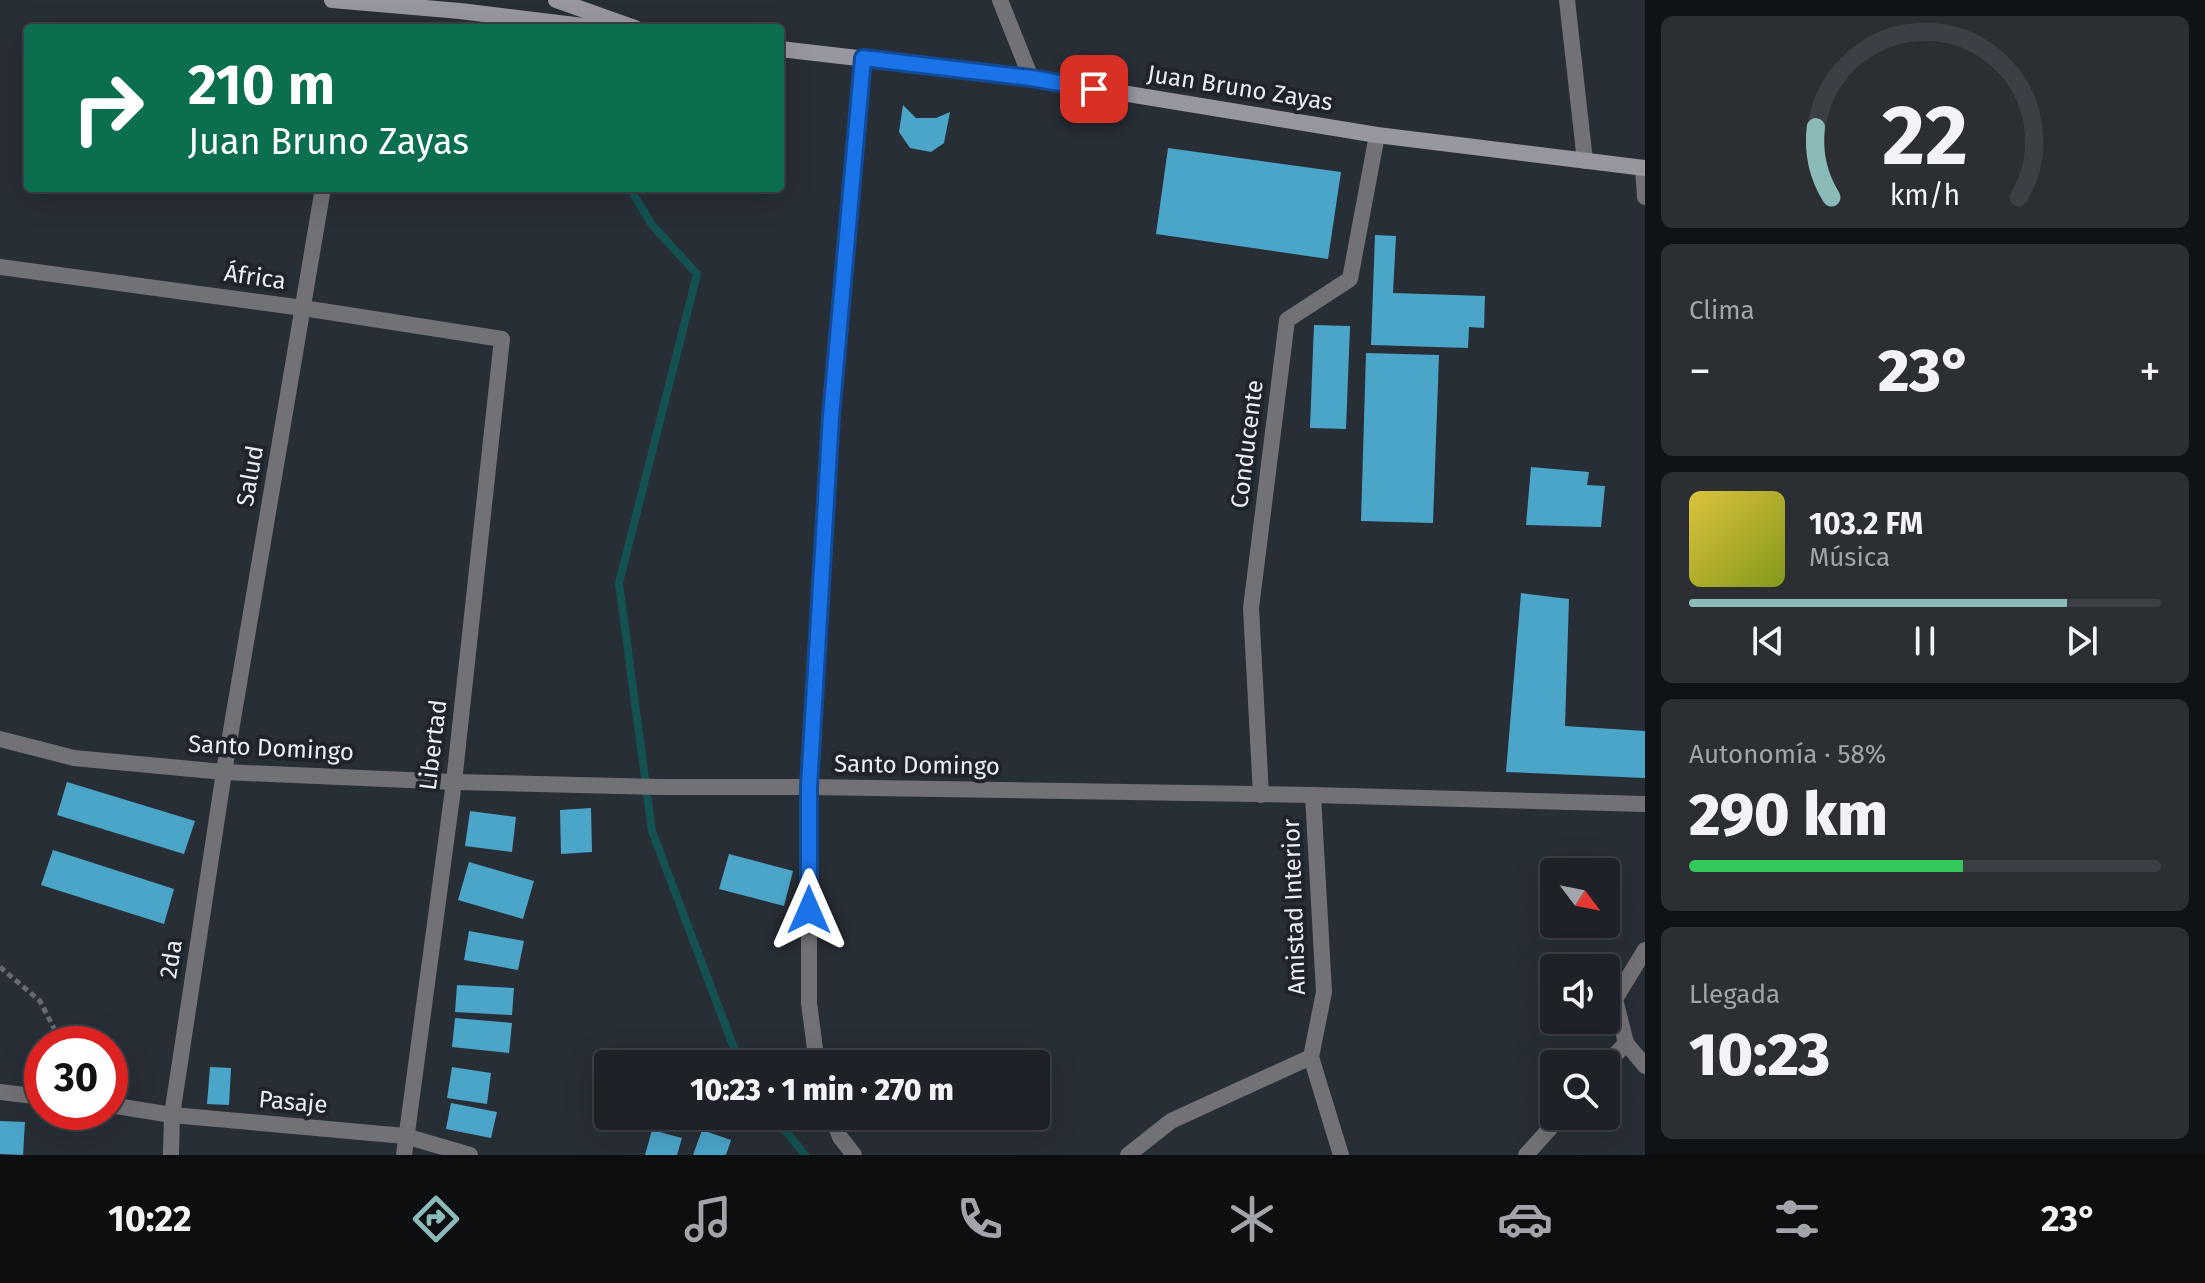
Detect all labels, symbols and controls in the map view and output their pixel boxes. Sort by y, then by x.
text: 210 m [188,52,335,119]
pin [1060,55,1128,123]
icon: right [56,56,160,160]
street label: Juan Bruno Zayas [1145,60,1335,116]
icon: arrive [1072,67,1116,111]
text: 22 [1882,85,1968,185]
text: Juan Bruno Zayas [188,120,469,164]
text: km/h [1890,178,1960,213]
street label: África [222,258,288,295]
text: Clima [1689,295,1755,326]
text: 23° [1878,335,1972,407]
text: − [1689,345,1711,398]
text: + [2139,345,2161,398]
street label: Conducente [1225,378,1269,510]
street label: Salud [231,443,269,509]
text: 103.2 FM [1809,506,1923,542]
text: Música [1809,542,1890,573]
icon: previous [1746,619,1790,663]
icon: pause [1903,619,1947,663]
icon: next [2060,619,2104,663]
street label: Libertad [414,698,452,792]
street label: Santo Domingo [187,730,355,766]
text: Autonomía · 58% [1689,739,1886,770]
street label: Santo Domingo [834,750,1000,780]
text: 290 km [1689,779,1888,851]
street label: Amistad Interior [1277,818,1311,996]
north arrow [1540,858,1620,938]
map controls [1540,858,1620,1130]
position arrow [767,868,851,952]
street label: 2da [154,938,188,980]
button: sound [1540,954,1620,1034]
text: Llegada [1689,979,1780,1010]
text: 10:23 [1689,1019,1830,1091]
speed limit sign: 30 [24,1026,128,1130]
button: search [1540,1050,1620,1130]
text: 10:23 · 1 min · 270 m [690,1072,954,1108]
street label: Pasaje [257,1085,329,1119]
icon: directions [408,1191,464,1247]
icon: music [680,1191,736,1247]
icon: phone [952,1191,1008,1247]
icon: climate [1224,1191,1280,1247]
icon: car [1497,1191,1553,1247]
icon: filters [1769,1191,1825,1247]
text: 10:22 [108,1197,192,1241]
text: 23° [2041,1197,2097,1241]

